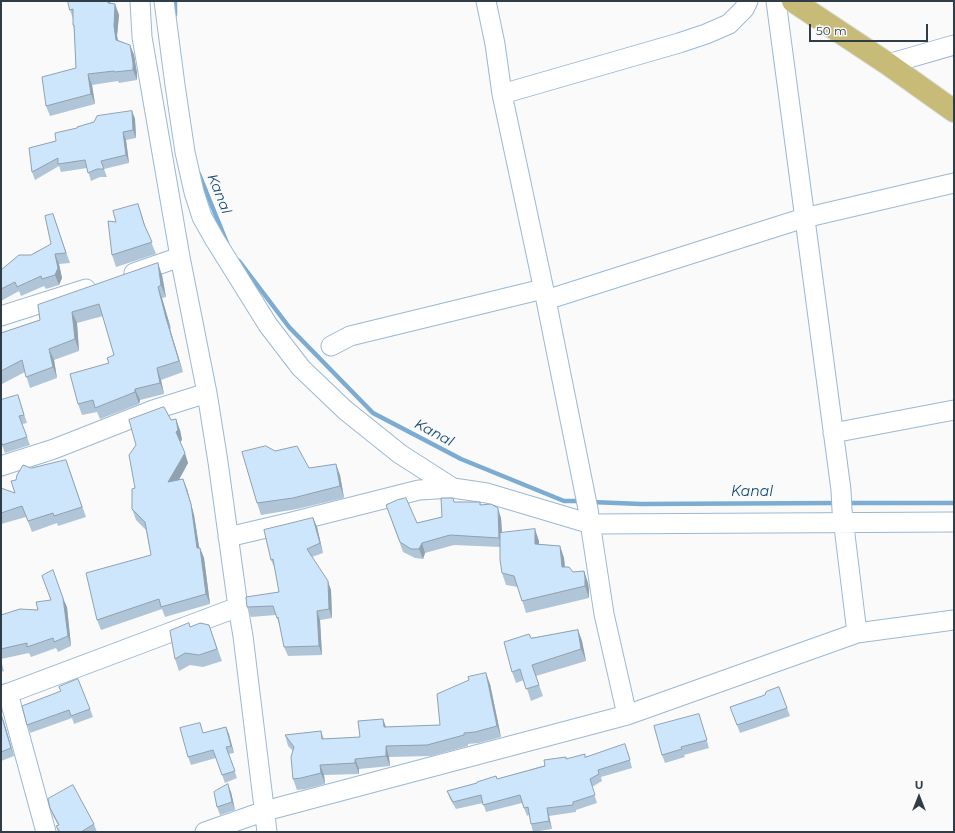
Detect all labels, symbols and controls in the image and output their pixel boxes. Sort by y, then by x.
scale bar [811,16,930,42]
text: 50 m [816,23,847,38]
water label: Kanal [203,171,235,217]
water label: Kanal [412,416,456,450]
water label: Kanal [731,484,773,500]
north arrow [899,777,939,817]
text: U [915,778,923,792]

